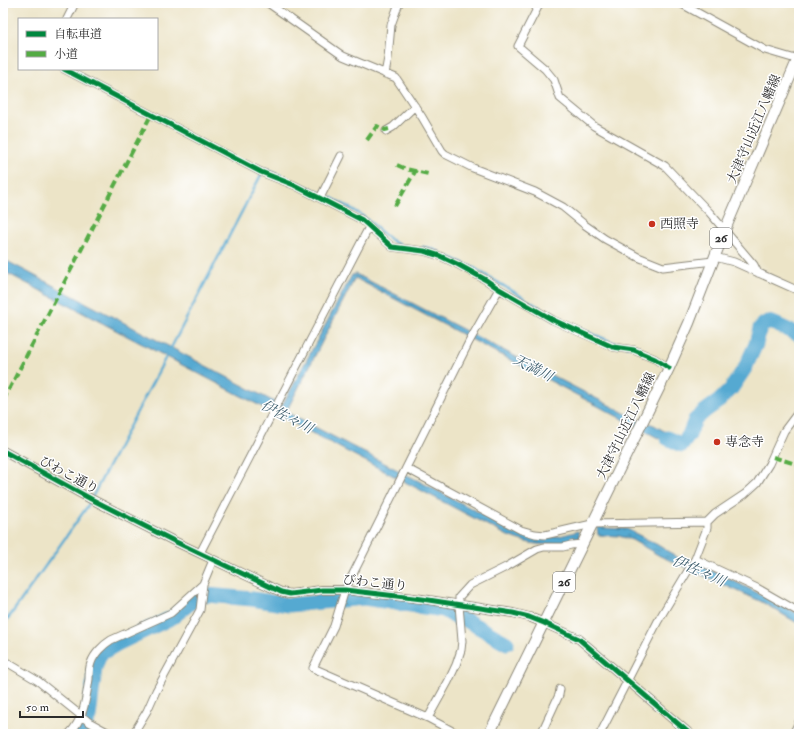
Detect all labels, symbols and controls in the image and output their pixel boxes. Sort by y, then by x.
legend [18,18,158,70]
text: 自転車道 [54,27,102,42]
text: 小道 [54,47,78,62]
street label: 大津守山近江八幡線 [724,72,784,186]
place label: 西照寺 [660,216,699,232]
marker: 西照寺 [647,219,657,229]
road number: 26 [710,228,732,248]
water label: 天満川 [510,351,557,386]
street label: 大津守山近江八幡線 [593,370,659,482]
water label: 伊佐々川 [258,397,318,438]
place label: 専念寺 [725,434,764,450]
marker: 専念寺 [712,437,722,447]
street label: びわこ通り [37,453,101,497]
water label: 伊佐々川 [670,552,730,591]
street label: びわこ通り [342,572,408,594]
road number: 26 [553,572,575,592]
scale bar [20,693,83,719]
text: 50 m [26,700,50,715]

